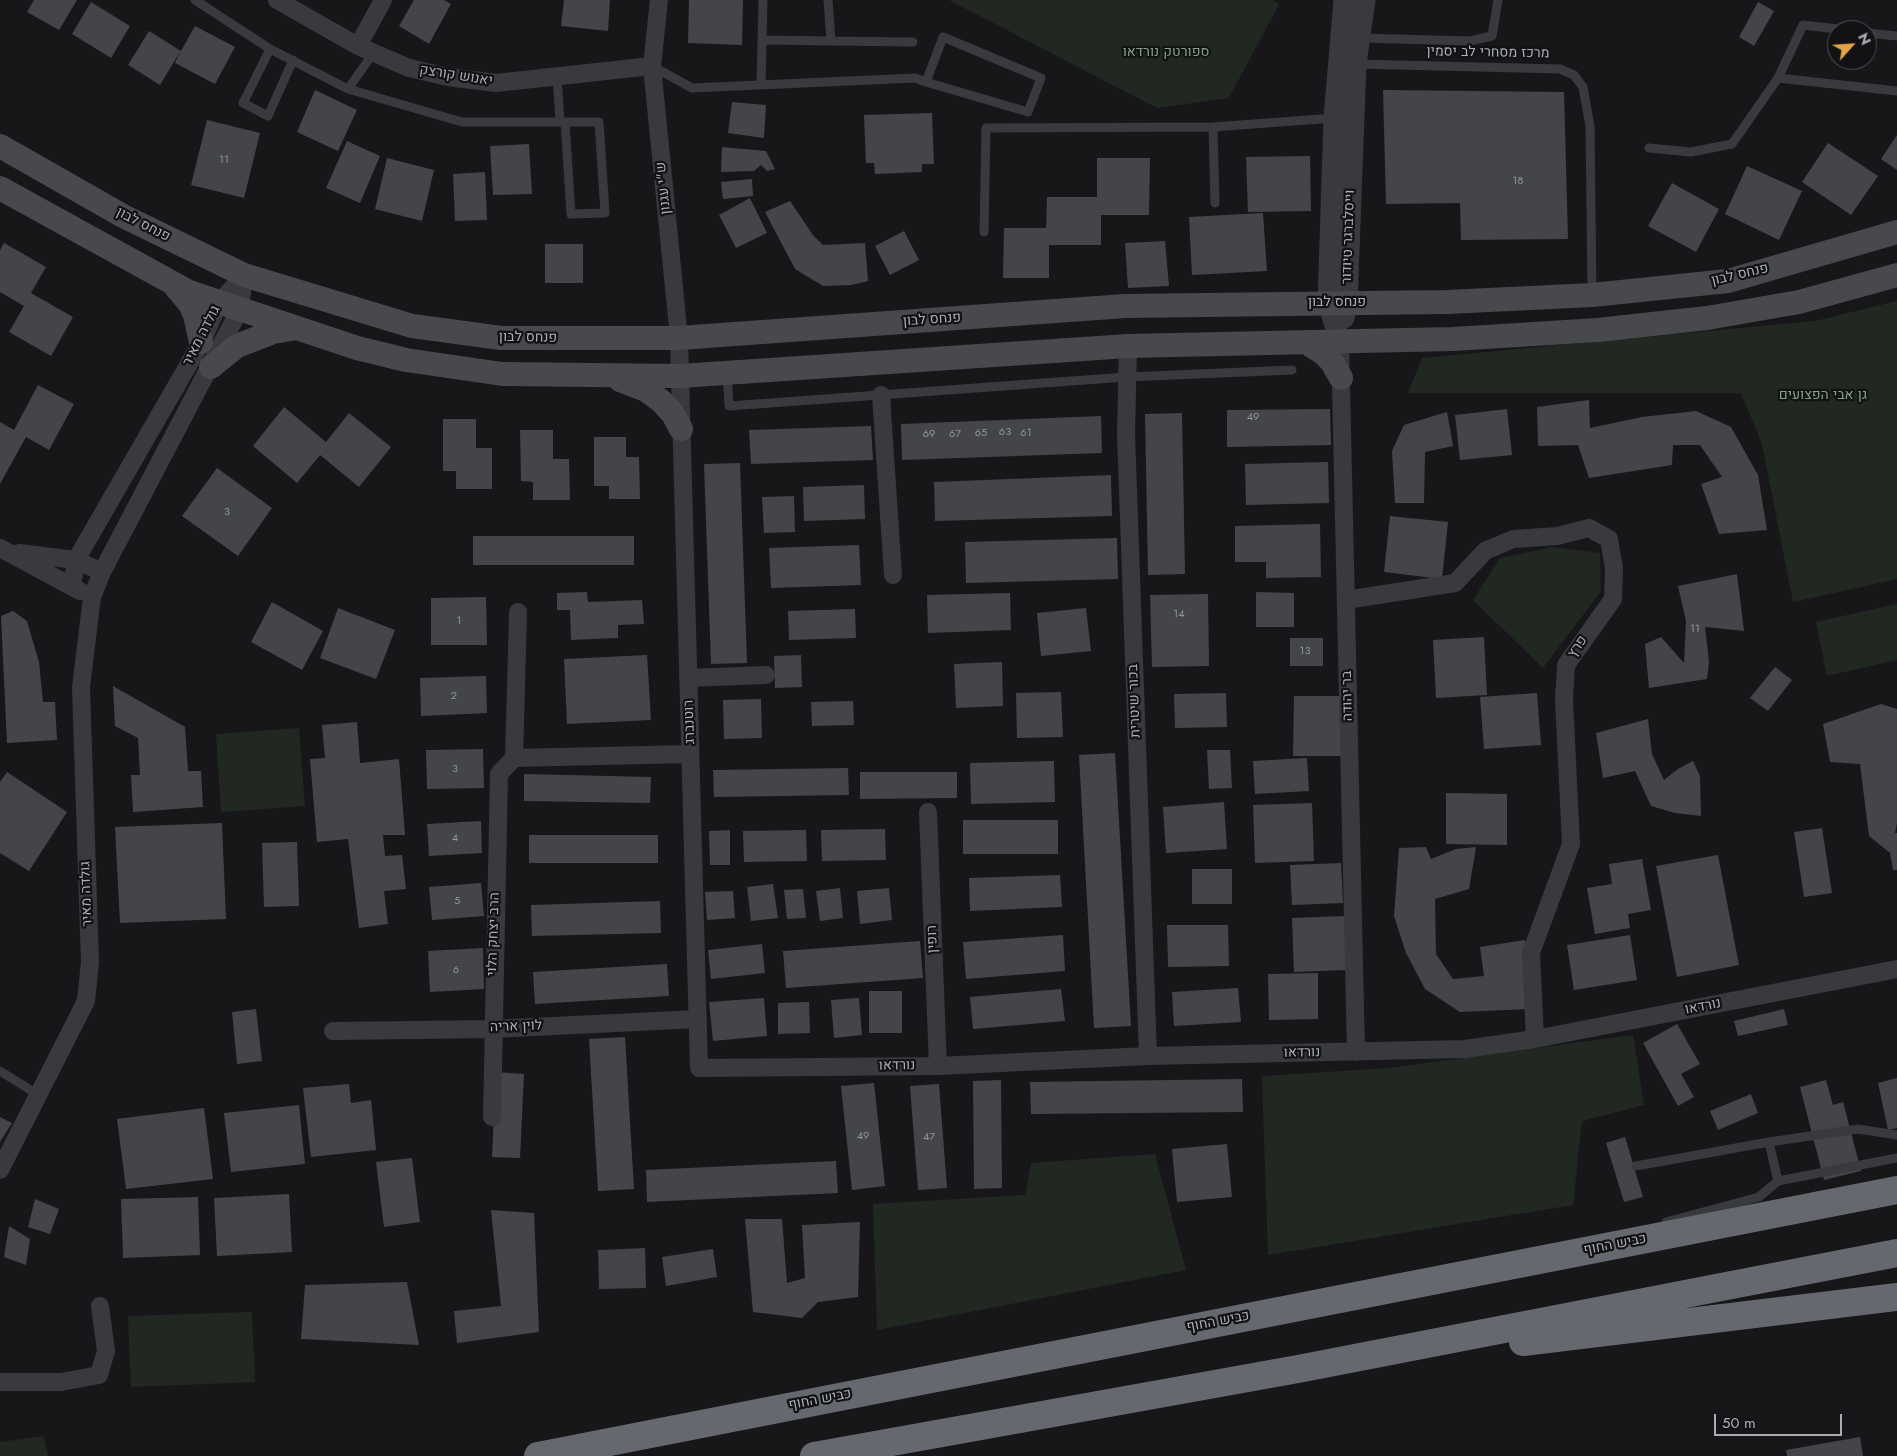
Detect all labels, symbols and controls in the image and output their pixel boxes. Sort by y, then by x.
north arrow [1827,20,1877,70]
text: N [1853,29,1876,48]
street label: מרכז מסחרי לב יסמין [1426,44,1550,62]
park label: ספורטק נורדאו [1123,45,1209,61]
street label: יאנוש קורצק [418,62,494,90]
house number: 11 [219,153,229,167]
street label: ש"י עגנון [653,161,675,215]
house number: 18 [1513,174,1523,188]
street label: וייסלברגר טיודור [1339,189,1359,285]
street label: פנחס לבון [113,204,173,246]
street label: פנחס לבון [1710,260,1770,290]
street label: פנחס לבון [1308,295,1366,311]
street label: גולדה מאיר [180,303,224,369]
street label: פנחס לבון [902,310,962,330]
street label: פנחס לבון [499,329,557,347]
park label: גן אבי הפצועים [1779,388,1867,404]
house number: 49 [1247,410,1259,424]
house number: 63 [999,425,1011,439]
house number: 65 [975,426,987,440]
house number: 61 [1020,426,1032,440]
house number: 69 [923,427,935,441]
house number: 67 [949,427,961,441]
house number: 3 [224,505,230,519]
house number: 14 [1173,607,1185,621]
house number: 1 [457,614,461,628]
house number: 11 [1690,622,1700,636]
street label: פרץ [1564,633,1592,661]
house number: 13 [1300,644,1310,658]
street label: בכור שיטרית [1125,664,1145,738]
street label: בר יהודה [1339,671,1357,721]
house number: 2 [451,689,457,703]
street label: רוטנברג [681,700,699,744]
house number: 3 [452,762,458,776]
house number: 4 [452,831,458,845]
street label: גולדה מאיר [77,861,97,927]
street label: הרב יצחק הלוי [484,892,504,976]
house number: 5 [454,894,460,908]
street label: רופין [924,925,942,953]
house number: 6 [453,963,459,977]
street label: נורדאו [1683,995,1723,1019]
street label: לוין אריה [490,1018,542,1036]
street label: נורדאו [1284,1044,1320,1062]
street label: נורדאו [879,1057,915,1075]
house number: 49 [857,1129,869,1143]
house number: 47 [923,1130,935,1144]
street label: כביש החוף [1582,1231,1648,1259]
street label: כביש החוף [1185,1308,1251,1336]
street label: כביש החוף [787,1386,853,1414]
scale bar [1717,1404,1844,1436]
text: 50 m [1722,1412,1756,1434]

